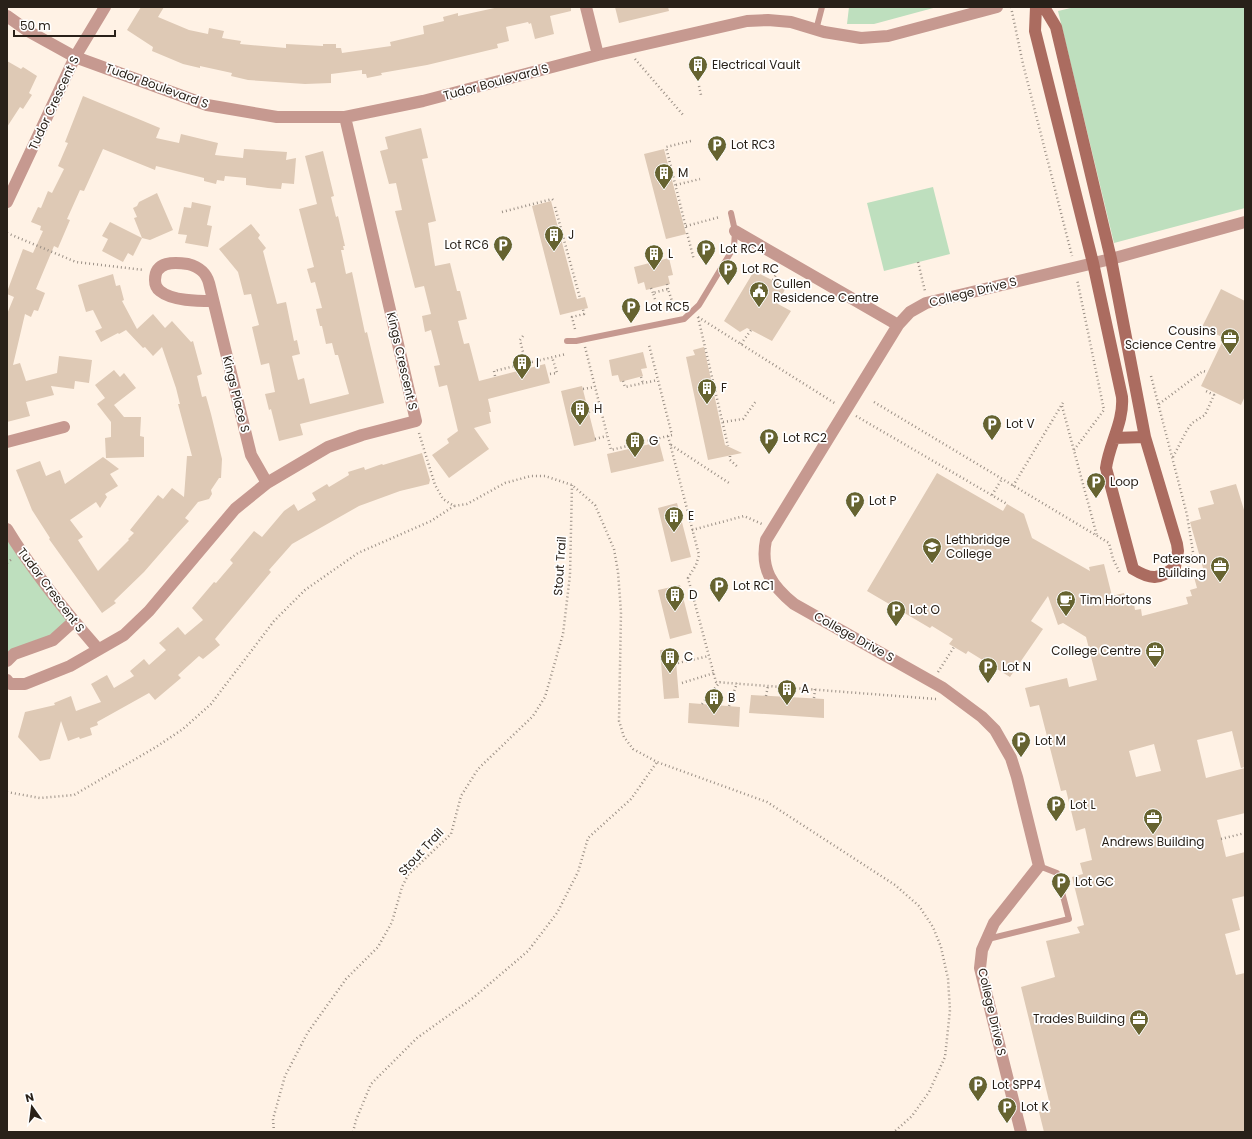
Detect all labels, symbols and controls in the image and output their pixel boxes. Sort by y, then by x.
scale bar [14,12,115,38]
text: 50 m [20,17,51,34]
street label: Tudor Crescent S [24,53,83,153]
building icon: Electrical Vault [687,54,709,82]
place label: Electrical Vault [712,56,800,73]
street label: Tudor Boulevard S [103,59,211,112]
street label: Tudor Boulevard S [441,59,550,104]
parking icon: Lot RC3 [706,134,728,162]
place label: Lot RC3 [731,136,775,153]
building icon: M [653,162,675,190]
place label: M [678,164,688,181]
building icon: J [543,224,565,252]
place label: J [568,226,574,243]
parking icon: Lot RC6 [492,234,514,262]
place label: Lot RC6 [444,236,489,253]
parking icon: Lot RC4 [695,238,717,266]
place label: Lot RC4 [720,240,765,257]
building icon: L [643,243,665,271]
place label: L [668,245,673,262]
parking icon: Lot RC [717,258,739,286]
place label: Lot RC [742,260,779,277]
street label: College Drive S [927,272,1018,311]
place label: Cullen Residence Centre [773,275,879,306]
public building icon: Cullen Residence Centre [748,280,770,308]
parking icon: Lot RC5 [620,296,642,324]
place label: Lot RC5 [645,298,690,315]
street label: Kings Crescent S [383,310,422,411]
place label: Cousins Science Centre [1125,322,1216,353]
office icon: Cousins Science Centre [1219,327,1241,355]
building icon: I [511,352,533,380]
street label: Kings Place S [219,354,254,434]
place label: I [536,354,539,371]
building icon: F [696,377,718,405]
place label: F [721,379,727,396]
building icon: H [569,398,591,426]
place label: H [594,400,602,417]
parking icon: Lot V [981,413,1003,441]
place label: Lot V [1006,415,1035,432]
parking icon: Lot RC2 [758,427,780,455]
place label: Lot RC2 [783,429,827,446]
building icon: G [624,430,646,458]
place label: G [649,432,658,449]
parking icon: Loop [1085,471,1107,499]
place label: Loop [1110,473,1139,490]
parking icon: Lot P [844,490,866,518]
place label: Lot P [869,492,896,509]
building icon: E [663,505,685,533]
place label: E [688,507,694,524]
place label: Lethbridge College [946,531,1010,562]
street label: Stout Trail [549,536,570,596]
school or university icon: Lethbridge College [921,536,943,564]
street label: Tudor Crescent S [14,544,89,636]
place label: Paterson Building [1153,550,1206,581]
office icon: Paterson Building [1209,555,1231,583]
parking icon: Lot RC1 [708,575,730,603]
place label: Lot RC1 [733,577,774,594]
building icon: D [664,584,686,612]
place label: D [689,586,697,603]
cafe icon: Tim Hortons [1055,589,1077,617]
place label: Tim Hortons [1080,591,1151,608]
parking icon: Lot O [885,599,907,627]
place label: Lot O [910,601,940,618]
street label: College Drive S [811,607,897,666]
office icon: College Centre [1144,640,1166,668]
place label: College Centre [1051,642,1141,659]
building icon: C [659,646,681,674]
place label: C [684,648,693,665]
parking icon: Lot N [977,656,999,684]
place label: Lot N [1002,658,1031,675]
building icon: A [776,678,798,706]
place label: A [801,680,809,697]
building icon: B [703,687,725,715]
place label: B [728,689,735,706]
parking icon: Lot M [1010,730,1032,758]
place label: Lot M [1035,732,1066,749]
parking icon: Lot L [1045,794,1067,822]
place label: Lot L [1070,796,1096,813]
office icon: Andrews Building [1142,807,1164,835]
street label: Stout Trail [394,824,447,879]
place label: Andrews Building [1102,833,1204,850]
parking icon: Lot GC [1050,871,1072,899]
place label: Lot GC [1075,873,1114,890]
street label: College Drive S [974,966,1011,1057]
office icon: Trades Building [1128,1008,1150,1036]
place label: Trades Building [1033,1010,1125,1027]
parking icon: Lot SPP4 [967,1074,989,1102]
place label: Lot SPP4 [992,1076,1041,1093]
north arrow [12,1087,52,1127]
text: N [24,1089,36,1106]
parking icon: Lot K [996,1096,1018,1124]
place label: Lot K [1021,1098,1049,1115]

